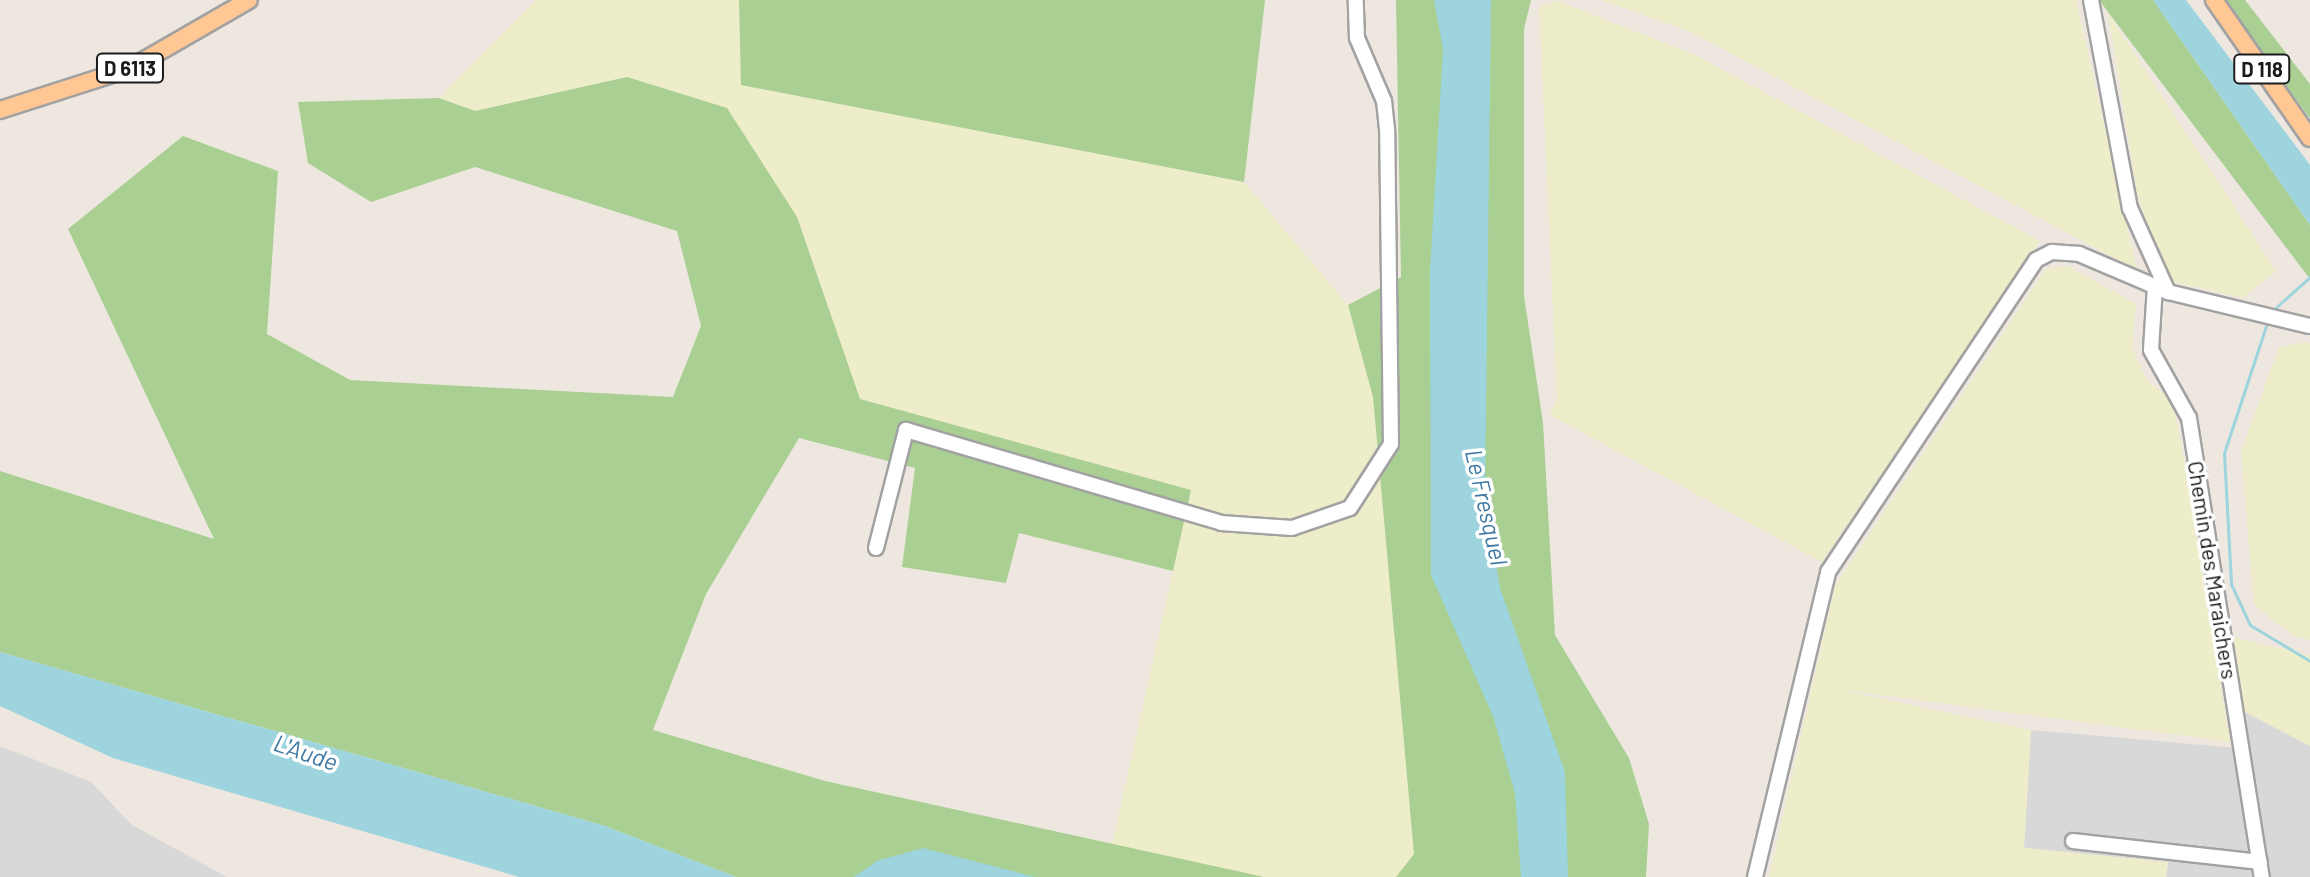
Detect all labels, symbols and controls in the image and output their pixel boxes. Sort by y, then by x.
road number: D 6113 [94,52,166,84]
road number: D 118 [2232,53,2292,85]
water label: Le Fresquel [1460,446,1514,568]
street label: Chemin des Maraichers [2183,459,2243,681]
water label: L'Aude [270,728,342,776]

